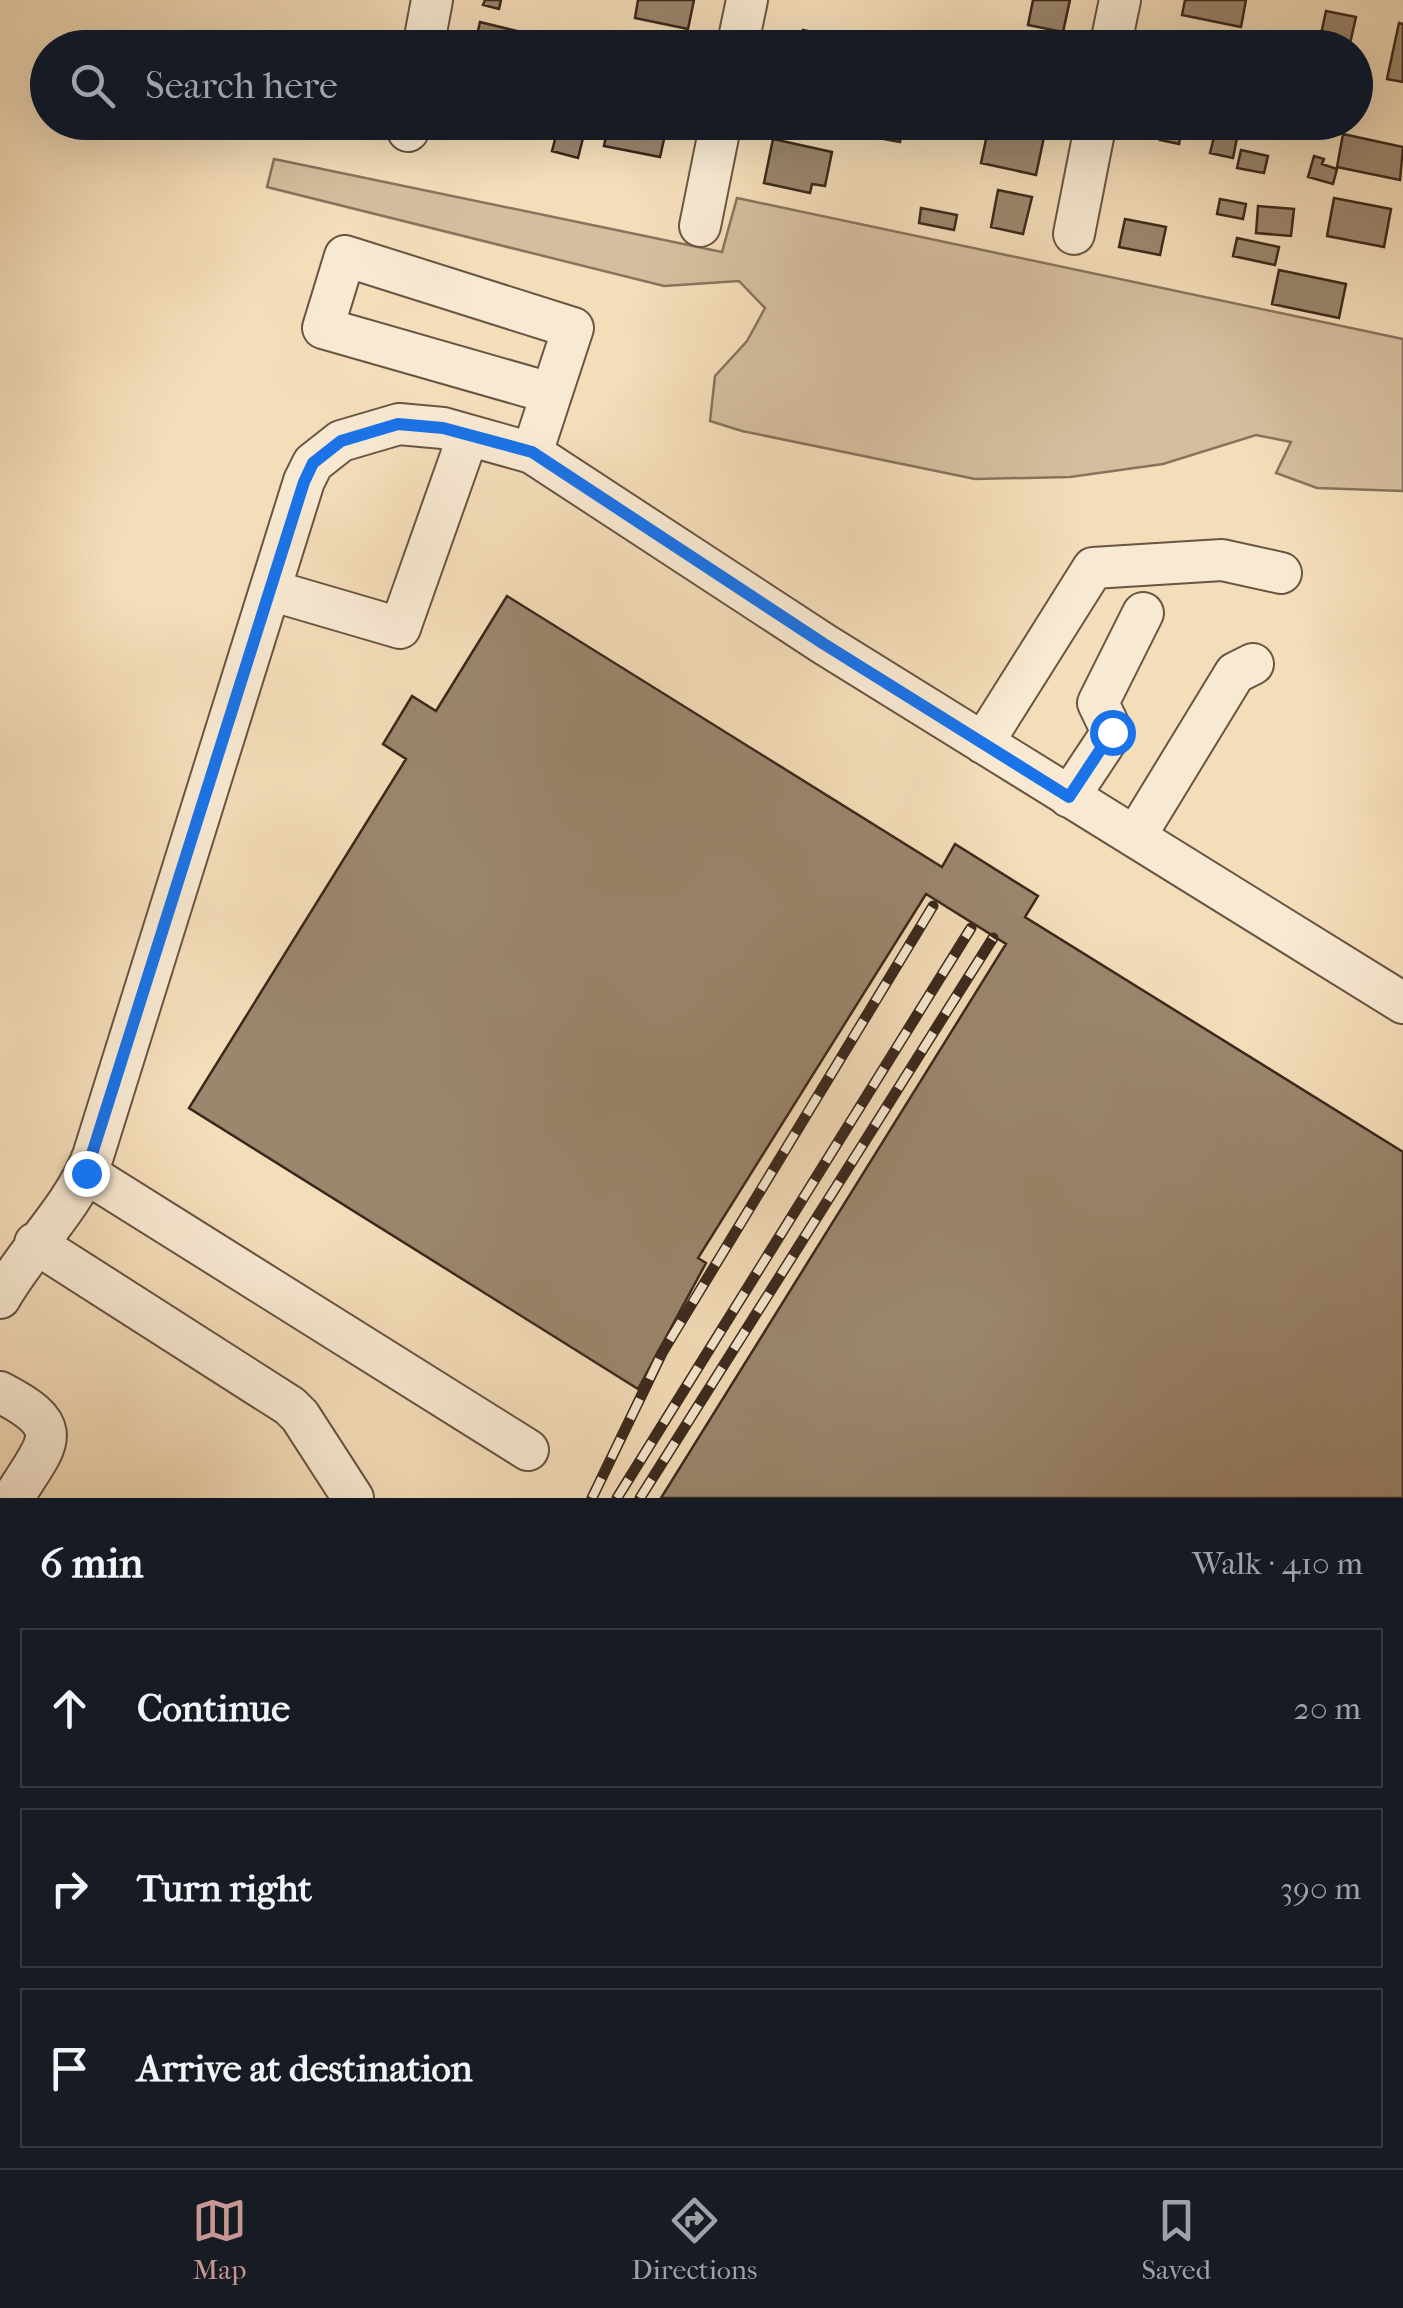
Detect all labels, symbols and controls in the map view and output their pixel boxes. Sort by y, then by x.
search box [30,30,1373,140]
icon: search [65,58,120,113]
text: Search here [145,63,338,108]
route start [1090,710,1136,756]
route end [64,1151,110,1197]
text: 6 min [40,1539,143,1588]
text: Walk · 410 m [1192,1545,1363,1582]
icon: ahead [42,1681,97,1736]
text: Continue [137,1686,290,1731]
text: 20 m [1293,1690,1361,1727]
icon: right [42,1861,97,1916]
text: Turn right [137,1866,312,1911]
text: 390 m [1280,1870,1361,1907]
icon: arrive [42,2041,97,2096]
text: Arrive at destination [137,2046,473,2091]
tab: Map [192,2193,247,2286]
tab: Directions [631,2193,757,2286]
tab: Saved [1141,2193,1211,2286]

